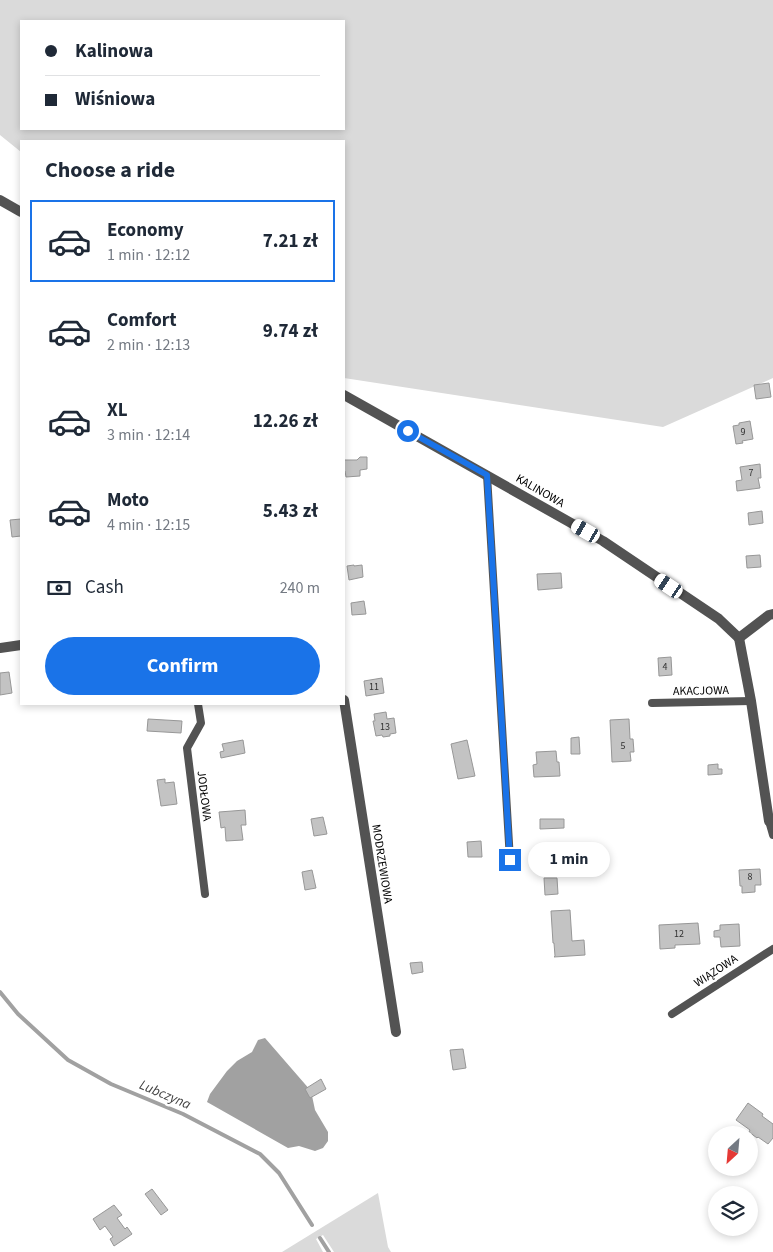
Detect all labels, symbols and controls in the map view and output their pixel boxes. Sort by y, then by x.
text: Kalinowa [75,38,153,65]
text: Wiśniowa [75,86,155,113]
text: Choose a ride [45,154,175,186]
text: Economy [107,217,184,244]
icon: car [47,219,92,264]
text: 7.21 zł [263,228,318,255]
text: 1 min · 12:12 [107,244,190,266]
text: Comfort [107,307,177,334]
icon: car [47,309,92,354]
text: 9.74 zł [263,318,318,345]
text: 2 min · 12:13 [107,334,190,356]
text: XL [107,397,128,424]
icon: car [47,399,92,444]
text: 12.26 zł [253,408,318,435]
route start [397,420,419,442]
text: 3 min · 12:14 [107,424,190,446]
house number: 9 [741,425,746,439]
house number: 7 [749,466,754,480]
street label: KALINOWA [512,470,568,512]
text: Moto [107,487,149,514]
icon: car [47,489,92,534]
text: 5.43 zł [263,498,318,525]
text: 4 min · 12:15 [107,514,190,536]
car [569,517,602,545]
car [652,571,685,601]
icon: cash [45,574,73,602]
text: Cash [85,574,124,601]
text: 240 m [280,577,320,599]
button: Confirm [45,637,320,695]
house number: 4 [663,660,668,674]
house number: 11 [369,680,379,694]
street label: AKACJOWA [673,682,730,700]
house number: 13 [380,720,390,734]
house number: 5 [621,739,626,753]
street label: JODŁOWA [192,770,216,823]
street label: MODRZEWIOWA [367,823,397,905]
callout: 1 min [528,842,610,878]
text: 1 min [550,848,588,870]
route end [499,849,521,871]
house number: 8 [748,870,753,884]
house number: 12 [674,927,684,941]
street label: WIĄZOWA [691,950,742,991]
water label: Lubczyna [136,1075,194,1115]
north arrow [708,1126,758,1176]
map controls [708,1126,758,1236]
button: layers [708,1186,758,1236]

